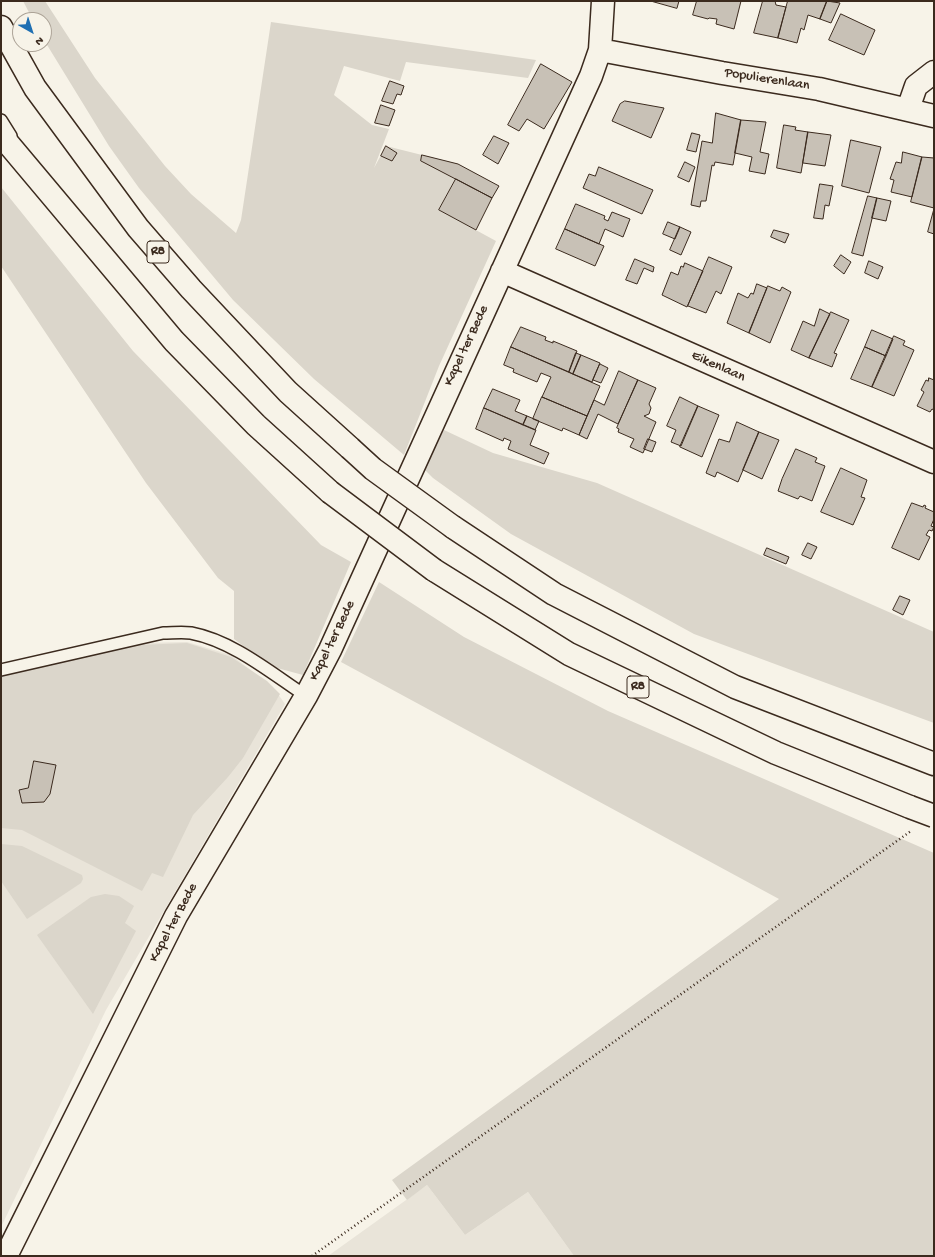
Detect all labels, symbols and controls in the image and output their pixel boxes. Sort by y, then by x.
north arrow [12,12,52,52]
text: N [32,34,45,47]
street label: Populierenlaan [723,65,811,95]
road number: R8 [147,241,169,263]
street label: Kapel ter Bede [441,303,493,389]
street label: Eikenlaan [688,348,748,386]
street label: Kapel ter Bede [306,598,360,684]
road number: R8 [627,676,649,698]
street label: Kapel ter Bede [146,881,202,965]

